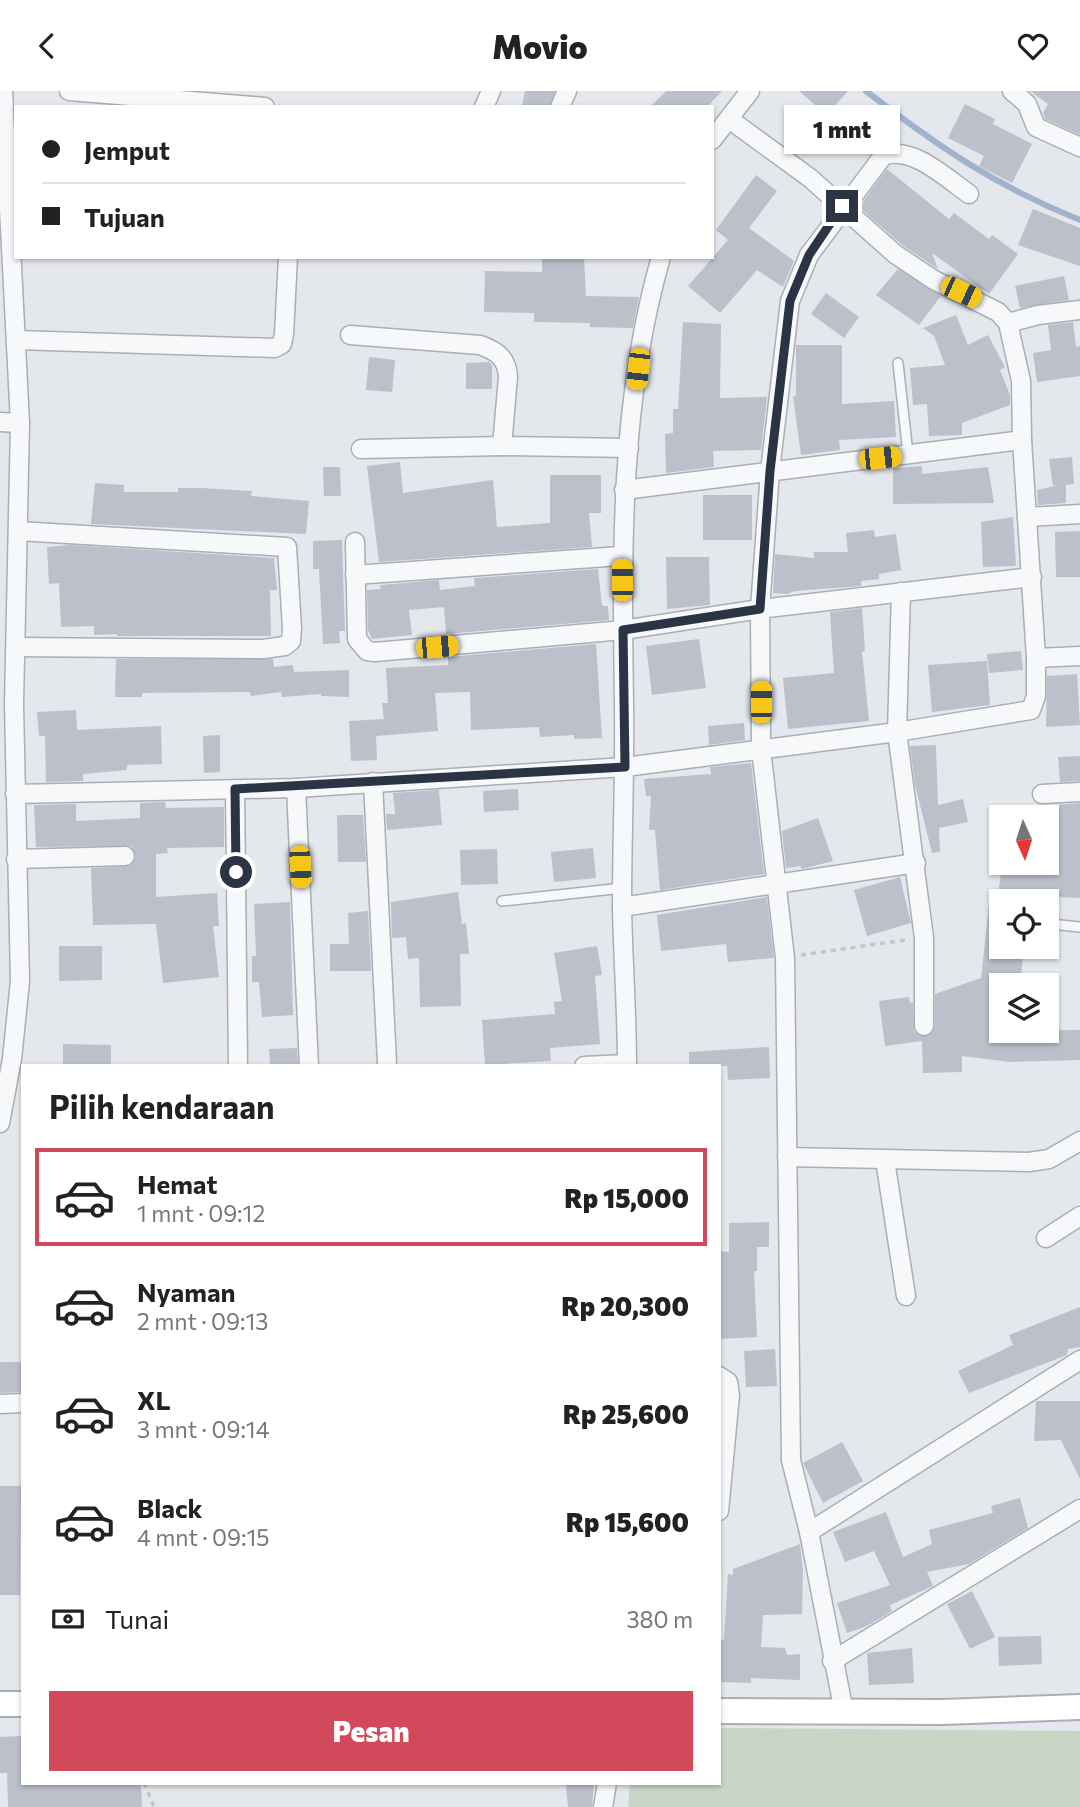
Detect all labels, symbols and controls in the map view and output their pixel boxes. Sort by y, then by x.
text: Movio [492,26,588,66]
icon: back [28,27,66,65]
icon: heart [1014,27,1052,65]
callout: 1 mnt [784,104,900,153]
text: 1 mnt [813,115,871,143]
text: Jemput [84,134,170,165]
route end [826,190,858,222]
text: Tujuan [84,201,165,232]
car [938,274,985,310]
car [626,347,651,391]
car [859,445,902,471]
car [612,559,633,601]
car [416,635,459,659]
car [751,681,772,723]
north arrow [989,805,1059,875]
map controls [989,805,1059,1043]
car [289,845,312,889]
route start [220,856,252,888]
button: locate [989,889,1059,959]
button: layers [989,973,1059,1043]
text: Pilih kendaraan [49,1086,275,1126]
icon: car [53,1166,116,1229]
text: Hemat [137,1168,218,1199]
text: Rp 15,000 [564,1182,689,1213]
text: 1 mnt · 09:12 [137,1199,265,1227]
icon: car [53,1274,116,1337]
text: Nyaman [137,1276,236,1307]
text: Rp 20,300 [561,1290,689,1321]
text: 2 mnt · 09:13 [137,1307,268,1335]
icon: car [53,1382,116,1445]
text: XL [137,1384,171,1415]
text: Rp 25,600 [563,1398,689,1429]
text: 3 mnt · 09:14 [137,1415,269,1443]
icon: car [53,1490,116,1553]
text: Black [137,1492,203,1523]
text: Rp 15,600 [566,1506,689,1537]
text: 4 mnt · 09:15 [137,1523,270,1551]
icon: cash [49,1600,87,1638]
text: Tunai [105,1603,169,1634]
text: 380 m [626,1605,693,1633]
button: Pesan [49,1691,693,1771]

